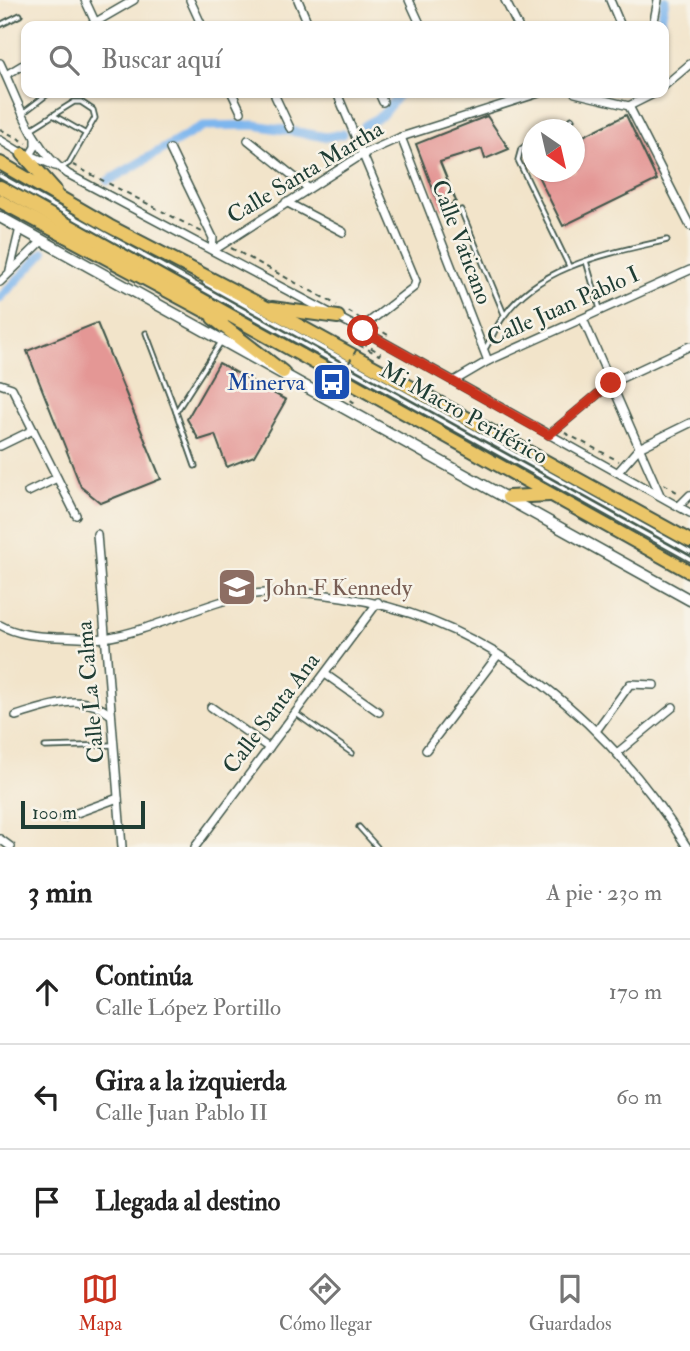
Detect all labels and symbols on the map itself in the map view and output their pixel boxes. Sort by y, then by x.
street label: Calle Santa Martha [222,114,389,230]
north arrow [522,119,585,182]
street label: Calle Vaticano [425,176,499,308]
street label: Calle Juan Pablo I [482,259,644,353]
route start [347,315,378,346]
street label: Mi Macro Periférico [375,355,553,471]
bus stop icon: Minerva [311,361,353,403]
route end [595,367,626,398]
place label: Minerva [227,368,306,397]
school or university icon: John F Kennedy [216,566,258,608]
place label: John F Kennedy [263,573,413,602]
street label: Calle La Calma [69,619,111,764]
street label: Calle Santa Ana [216,646,326,779]
scale bar [21,798,145,830]

